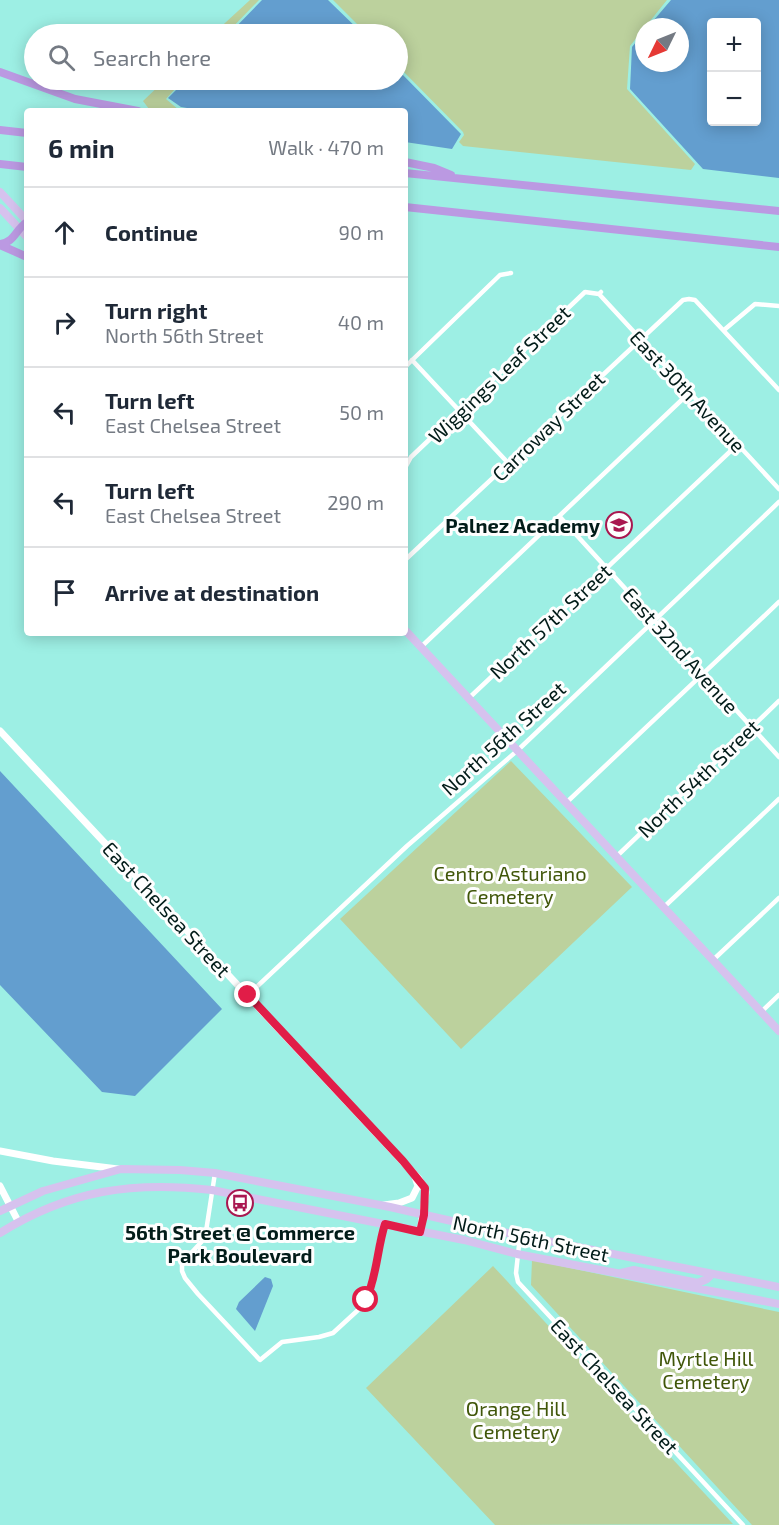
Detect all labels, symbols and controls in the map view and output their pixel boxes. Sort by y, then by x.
north arrow [635,18,689,72]
map controls [707,18,761,126]
button: + [707,18,761,72]
search box [24,24,408,90]
icon: search [45,41,78,74]
text: Search here [93,44,211,70]
button: − [707,72,761,126]
text: 6 min [48,132,115,163]
text: Walk · 470 m [268,135,384,159]
icon: ahead [48,216,81,249]
text: Continue [105,219,198,245]
text: 90 m [339,220,384,244]
text: Turn right [105,297,207,323]
street label: Wiggings Leaf Street [423,300,575,448]
icon: right [48,306,81,339]
text: 40 m [338,310,384,334]
text: North 56th Street [105,323,264,347]
street label: East 30th Avenue [625,325,751,457]
street label: Carroway Street [487,366,609,486]
text: Turn left [105,387,194,413]
icon: left [48,396,81,429]
text: 50 m [339,400,384,424]
text: East Chelsea Street [105,413,281,437]
text: Turn left [105,477,194,503]
icon: left [48,486,81,519]
text: 290 m [327,490,384,514]
text: East Chelsea Street [105,503,281,527]
school or university icon: Palnez Academy [604,510,634,540]
place label: Palnez Academy [445,513,601,538]
street label: North 57th Street [484,558,616,683]
icon: arrive [48,576,81,609]
text: Arrive at destination [105,579,319,605]
street label: East 32nd Avenue [618,582,744,718]
street label: North 56th Street [436,676,570,800]
street label: North 54th Street [632,714,764,842]
street label: East Chelsea Street [98,836,236,982]
park label: Centro Asturiano Cemetery [433,861,587,908]
route end [234,981,260,1007]
bus stop icon: 56th Street @ Commerce Park Boulevard [225,1188,255,1218]
street label: North 56th Street [451,1210,611,1266]
place label: 56th Street @ Commerce Park Boulevard [125,1220,355,1267]
route start [352,1286,378,1312]
street label: East Chelsea Street [546,1313,684,1459]
park label: Myrtle Hill Cemetery [658,1346,754,1393]
park label: Orange Hill Cemetery [466,1396,566,1443]

